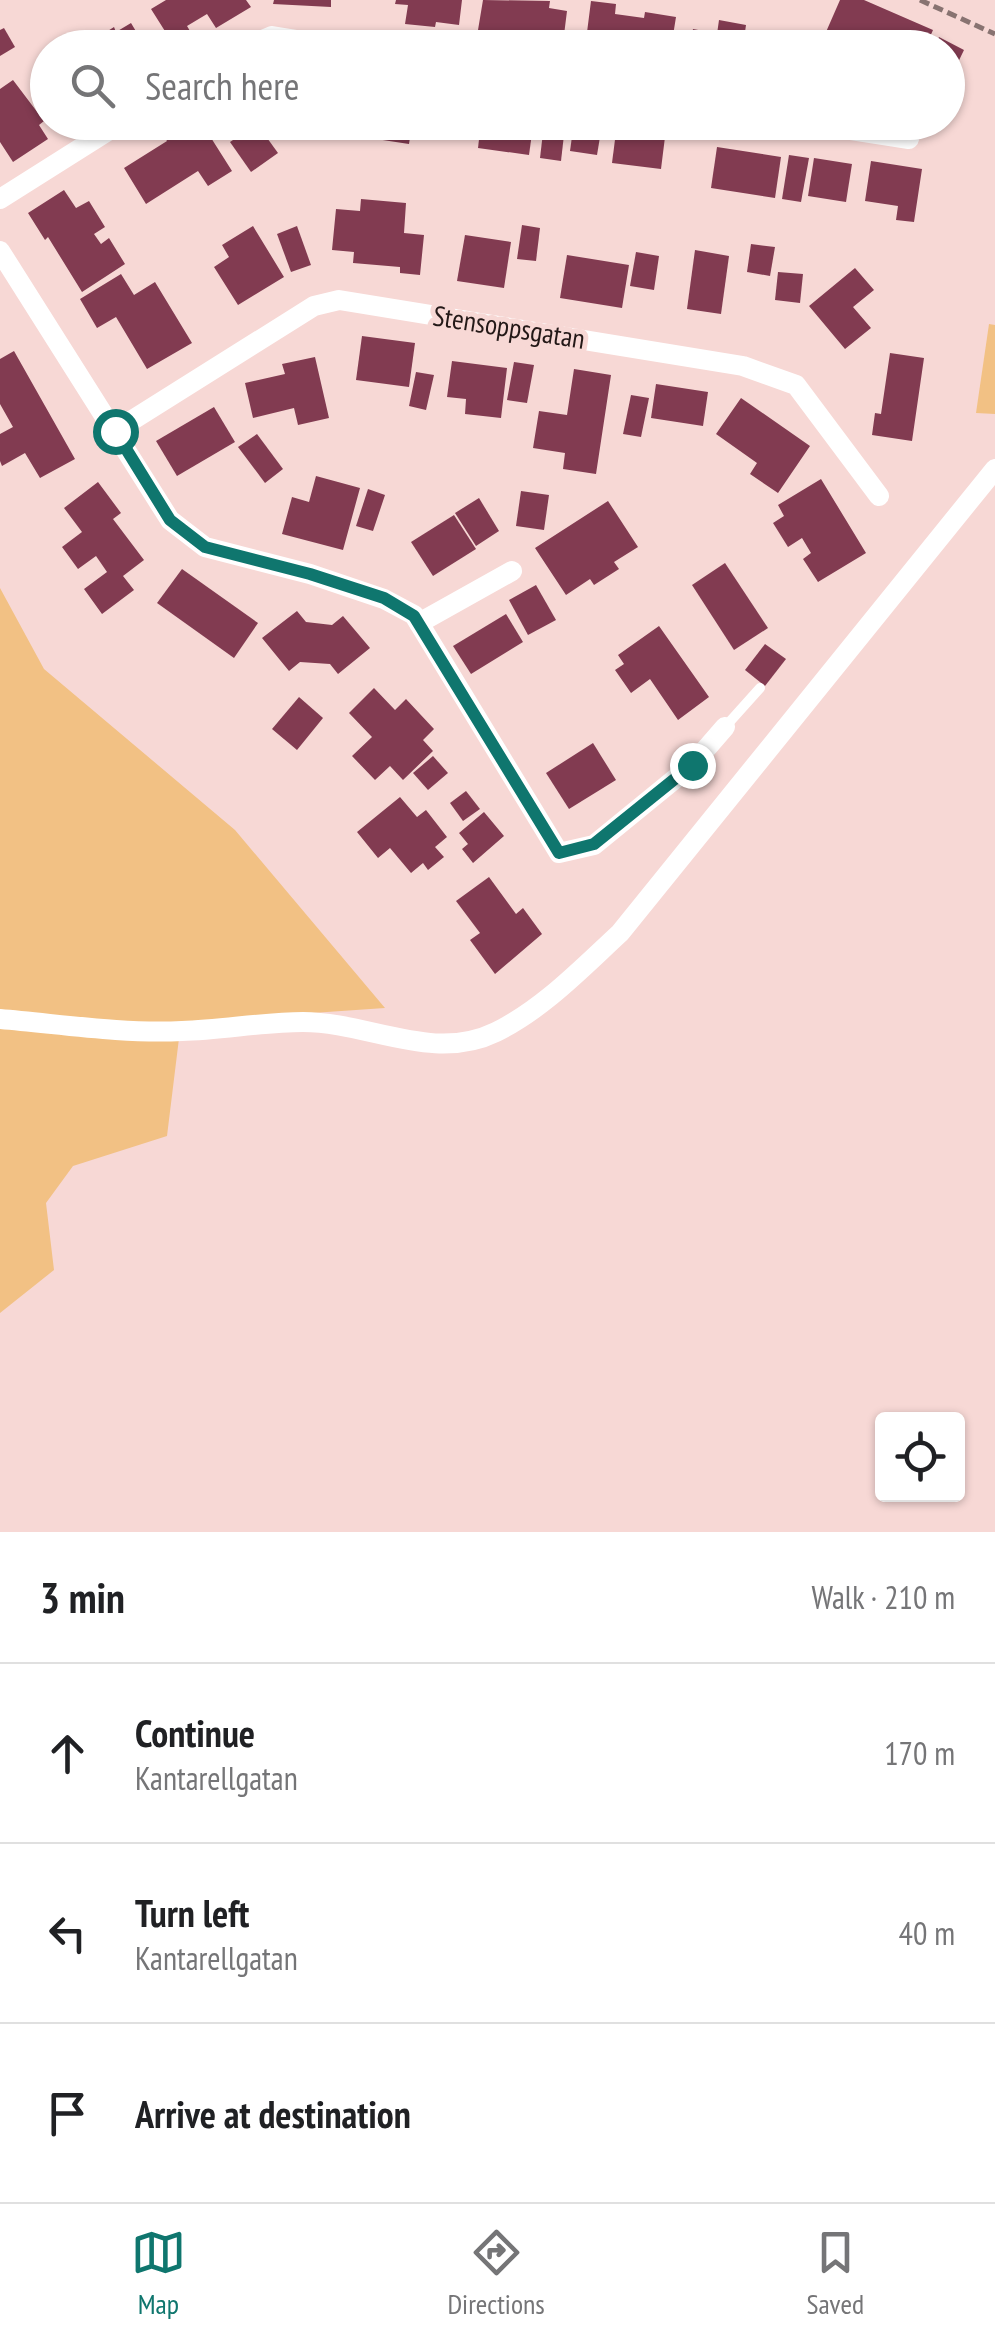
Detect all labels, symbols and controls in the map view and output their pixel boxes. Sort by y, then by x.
search box [30,30,965,140]
icon: search [65,58,120,113]
text: Search here [145,61,299,110]
street label: Stensoppsgatan [431,296,588,357]
route start [93,409,139,455]
route end [670,743,716,789]
map controls [875,1412,965,1502]
button: locate [875,1412,965,1502]
text: 3 min [40,1570,125,1625]
text: Walk · 210 m [811,1576,955,1618]
text: Continue [135,1708,255,1757]
icon: ahead [40,1726,95,1781]
text: 170 m [884,1732,955,1774]
text: Kantarellgatan [135,1757,298,1799]
text: Turn left [135,1888,249,1937]
icon: left [40,1906,95,1961]
text: 40 m [899,1912,955,1954]
text: Kantarellgatan [135,1937,298,1979]
icon: arrive [40,2086,95,2141]
text: Arrive at destination [135,2089,411,2138]
tab: Map [131,2225,186,2322]
tab: Directions [447,2225,545,2322]
tab: Saved [806,2225,864,2322]

